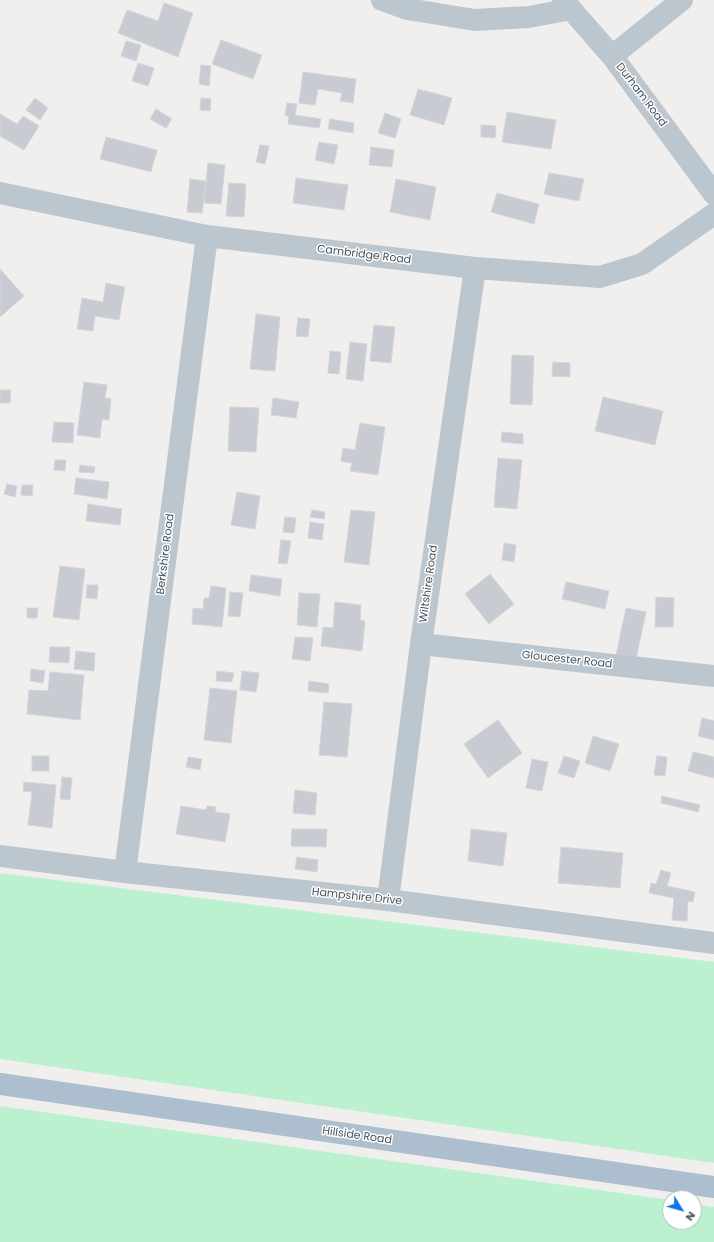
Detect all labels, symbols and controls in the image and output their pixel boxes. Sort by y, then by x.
street label: Durham Road [613,61,669,129]
street label: Cambridge Road [316,243,412,267]
street label: Berkshire Road [154,513,178,595]
street label: Wiltshire Road [417,544,441,624]
street label: Gloucester Road [521,649,613,671]
street label: Hampshire Drive [311,886,403,908]
street label: Hillside Road [321,1125,393,1147]
north arrow [662,1190,702,1230]
text: N [682,1208,700,1225]

